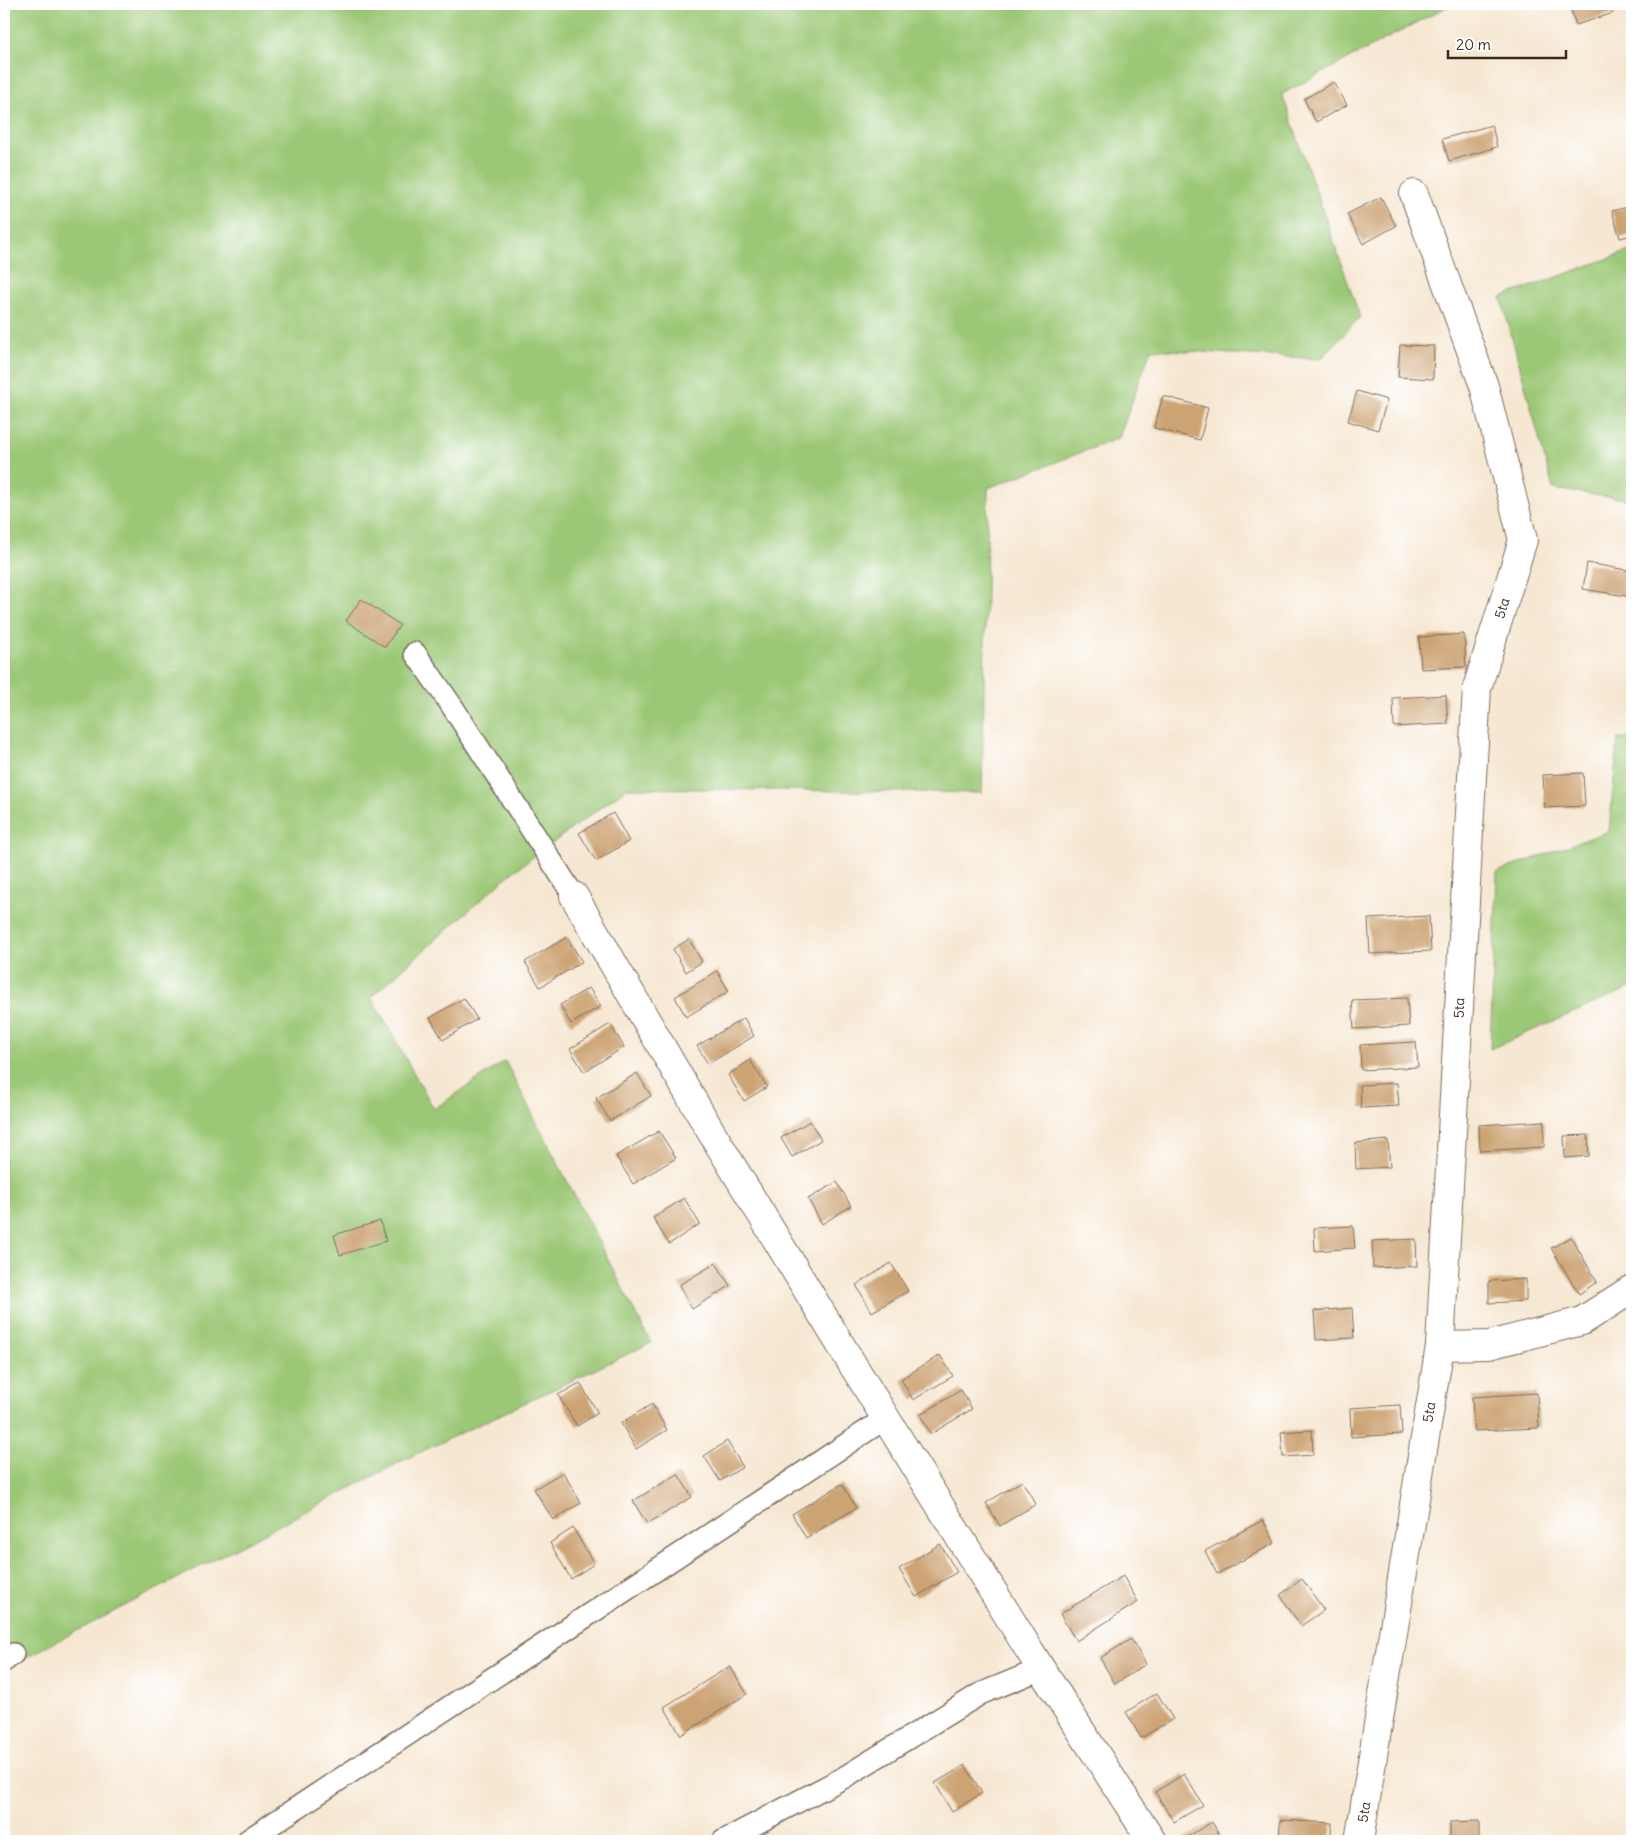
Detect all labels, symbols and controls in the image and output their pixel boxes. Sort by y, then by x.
scale bar [1448,28,1566,60]
text: 20 m [1456,35,1491,54]
street label: 5ta [1490,595,1514,621]
street label: 5ta [1449,997,1469,1019]
street label: 5ta [1418,1400,1440,1424]
street label: 5ta [1353,1800,1375,1824]

